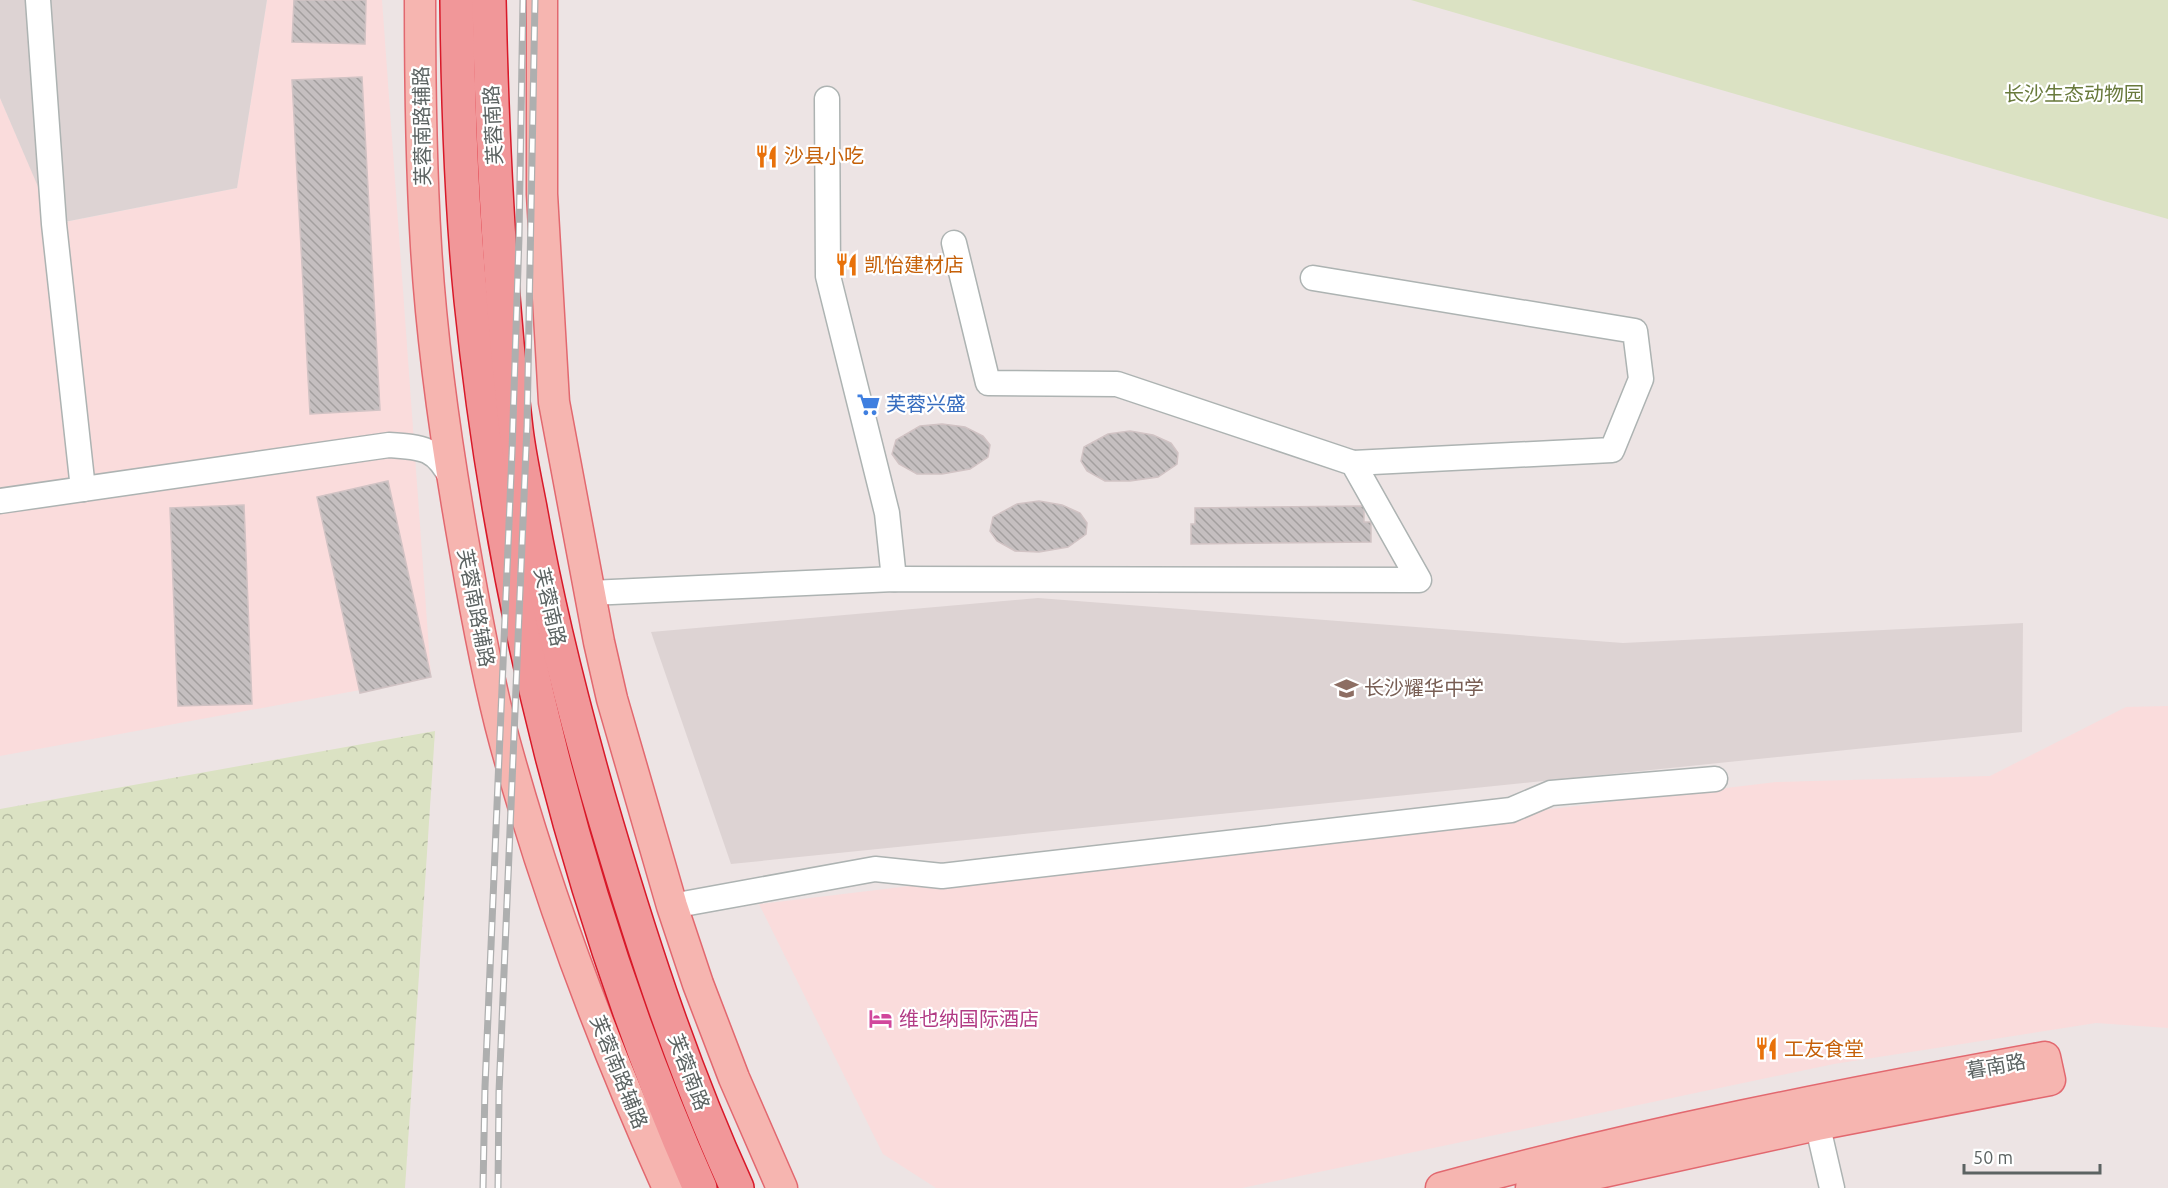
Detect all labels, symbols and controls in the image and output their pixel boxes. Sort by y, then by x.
street label: 芙蓉南路辅路 [409,66,434,186]
park label: 长沙生态动物园 [2004,82,2144,105]
street label: 芙蓉南路 [479,84,506,166]
restaurant icon: 沙县小吃 [753,143,779,169]
place label: 沙县小吃 [784,144,864,167]
restaurant icon: 凯怡建材店 [833,252,859,278]
place label: 凯怡建材店 [864,253,964,276]
supermarket icon: 芙蓉兴盛 [855,391,881,417]
place label: 芙蓉兴盛 [886,392,966,415]
street label: 芙蓉南路辅路 [454,547,499,669]
street label: 芙蓉南路 [530,565,571,648]
school or university icon: 长沙耀华中学 [1333,675,1359,701]
place label: 长沙耀华中学 [1364,676,1484,699]
hotel icon: 维也纳国际酒店 [868,1006,894,1032]
place label: 维也纳国际酒店 [899,1007,1039,1030]
street label: 芙蓉南路辅路 [586,1012,653,1132]
street label: 芙蓉南路 [664,1030,715,1113]
restaurant icon: 工友食堂 [1753,1036,1779,1062]
place label: 工友食堂 [1784,1037,1864,1060]
street label: 暮南路 [1964,1049,2027,1082]
scale bar [1964,1137,2100,1175]
text: 50 m [1973,1147,2013,1167]

